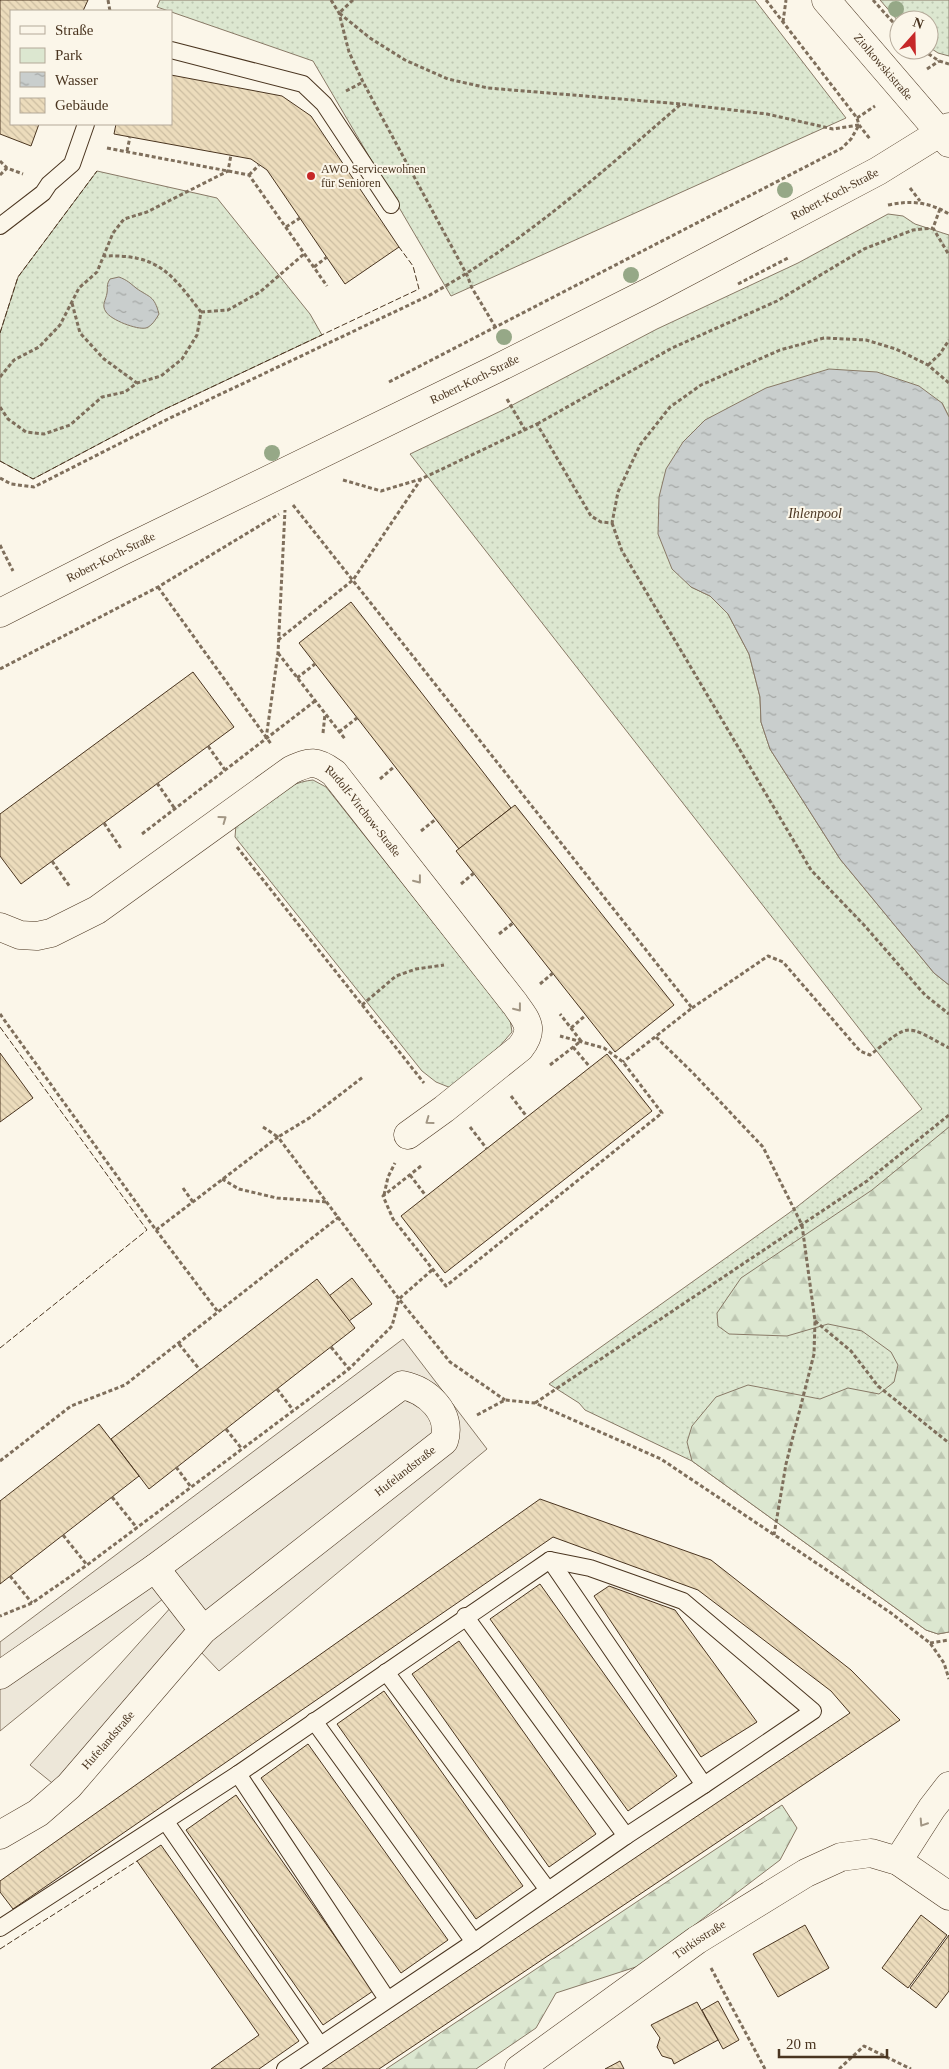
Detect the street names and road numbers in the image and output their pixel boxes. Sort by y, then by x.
street label: Ziolkowskistraße [851,31,916,103]
street label: Robert-Koch-Straße [788,165,881,223]
street label: Robert-Koch-Straße [428,352,521,407]
street label: Robert-Koch-Straße [64,529,157,585]
street label: Rudolf-Virchow-Straße [323,762,404,860]
street label: Hufelandstraße [372,1443,438,1499]
street label: Hufelandstraße [79,1708,137,1772]
street label: Türkisstraße [670,1917,728,1962]

